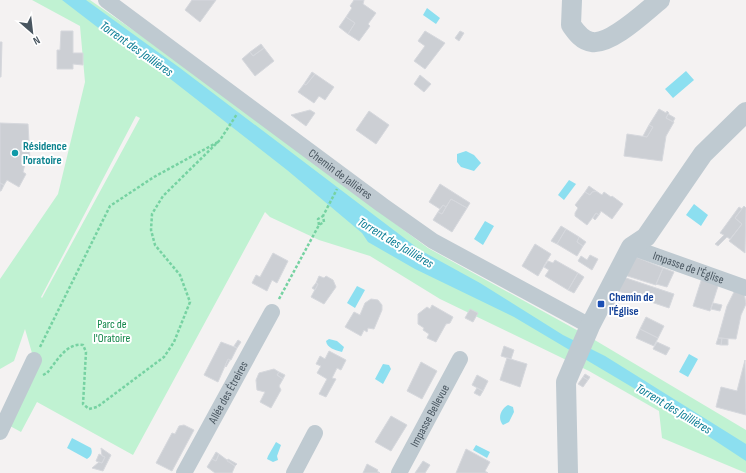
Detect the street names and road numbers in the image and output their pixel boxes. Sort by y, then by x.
street label: Chemin de Jallières [305,146,375,203]
street label: Impasse de l'Église [651,248,726,288]
street label: Allée des Étreires [205,359,252,427]
street label: Impasse Bellevue [407,382,453,450]

